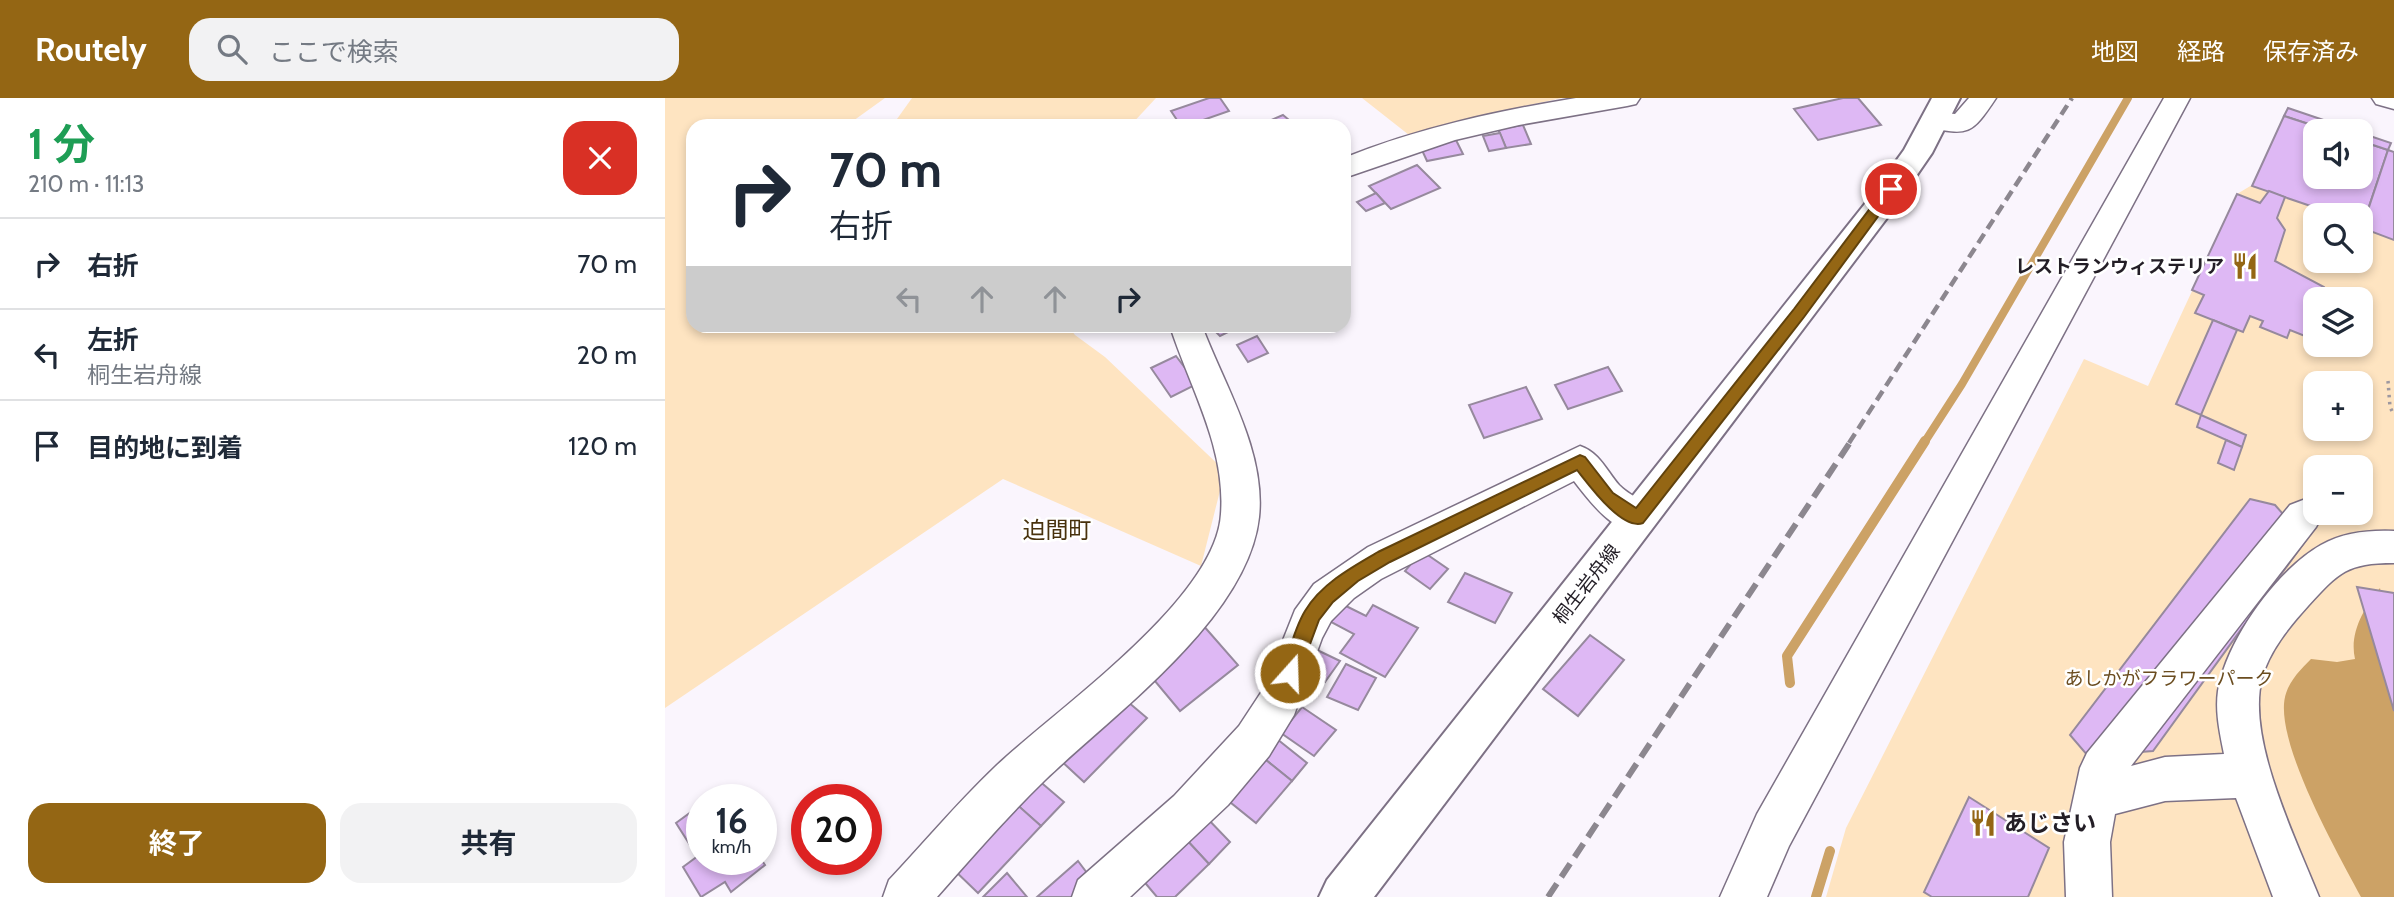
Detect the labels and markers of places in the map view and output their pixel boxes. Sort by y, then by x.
pin [1861,159,1921,219]
restaurant icon: レストランウィステリア [2230,251,2260,281]
place label: レストランウィステリア [2015,255,2224,278]
restaurant icon: あじさい [1968,808,1998,838]
place label: あじさい [2004,809,2096,837]

